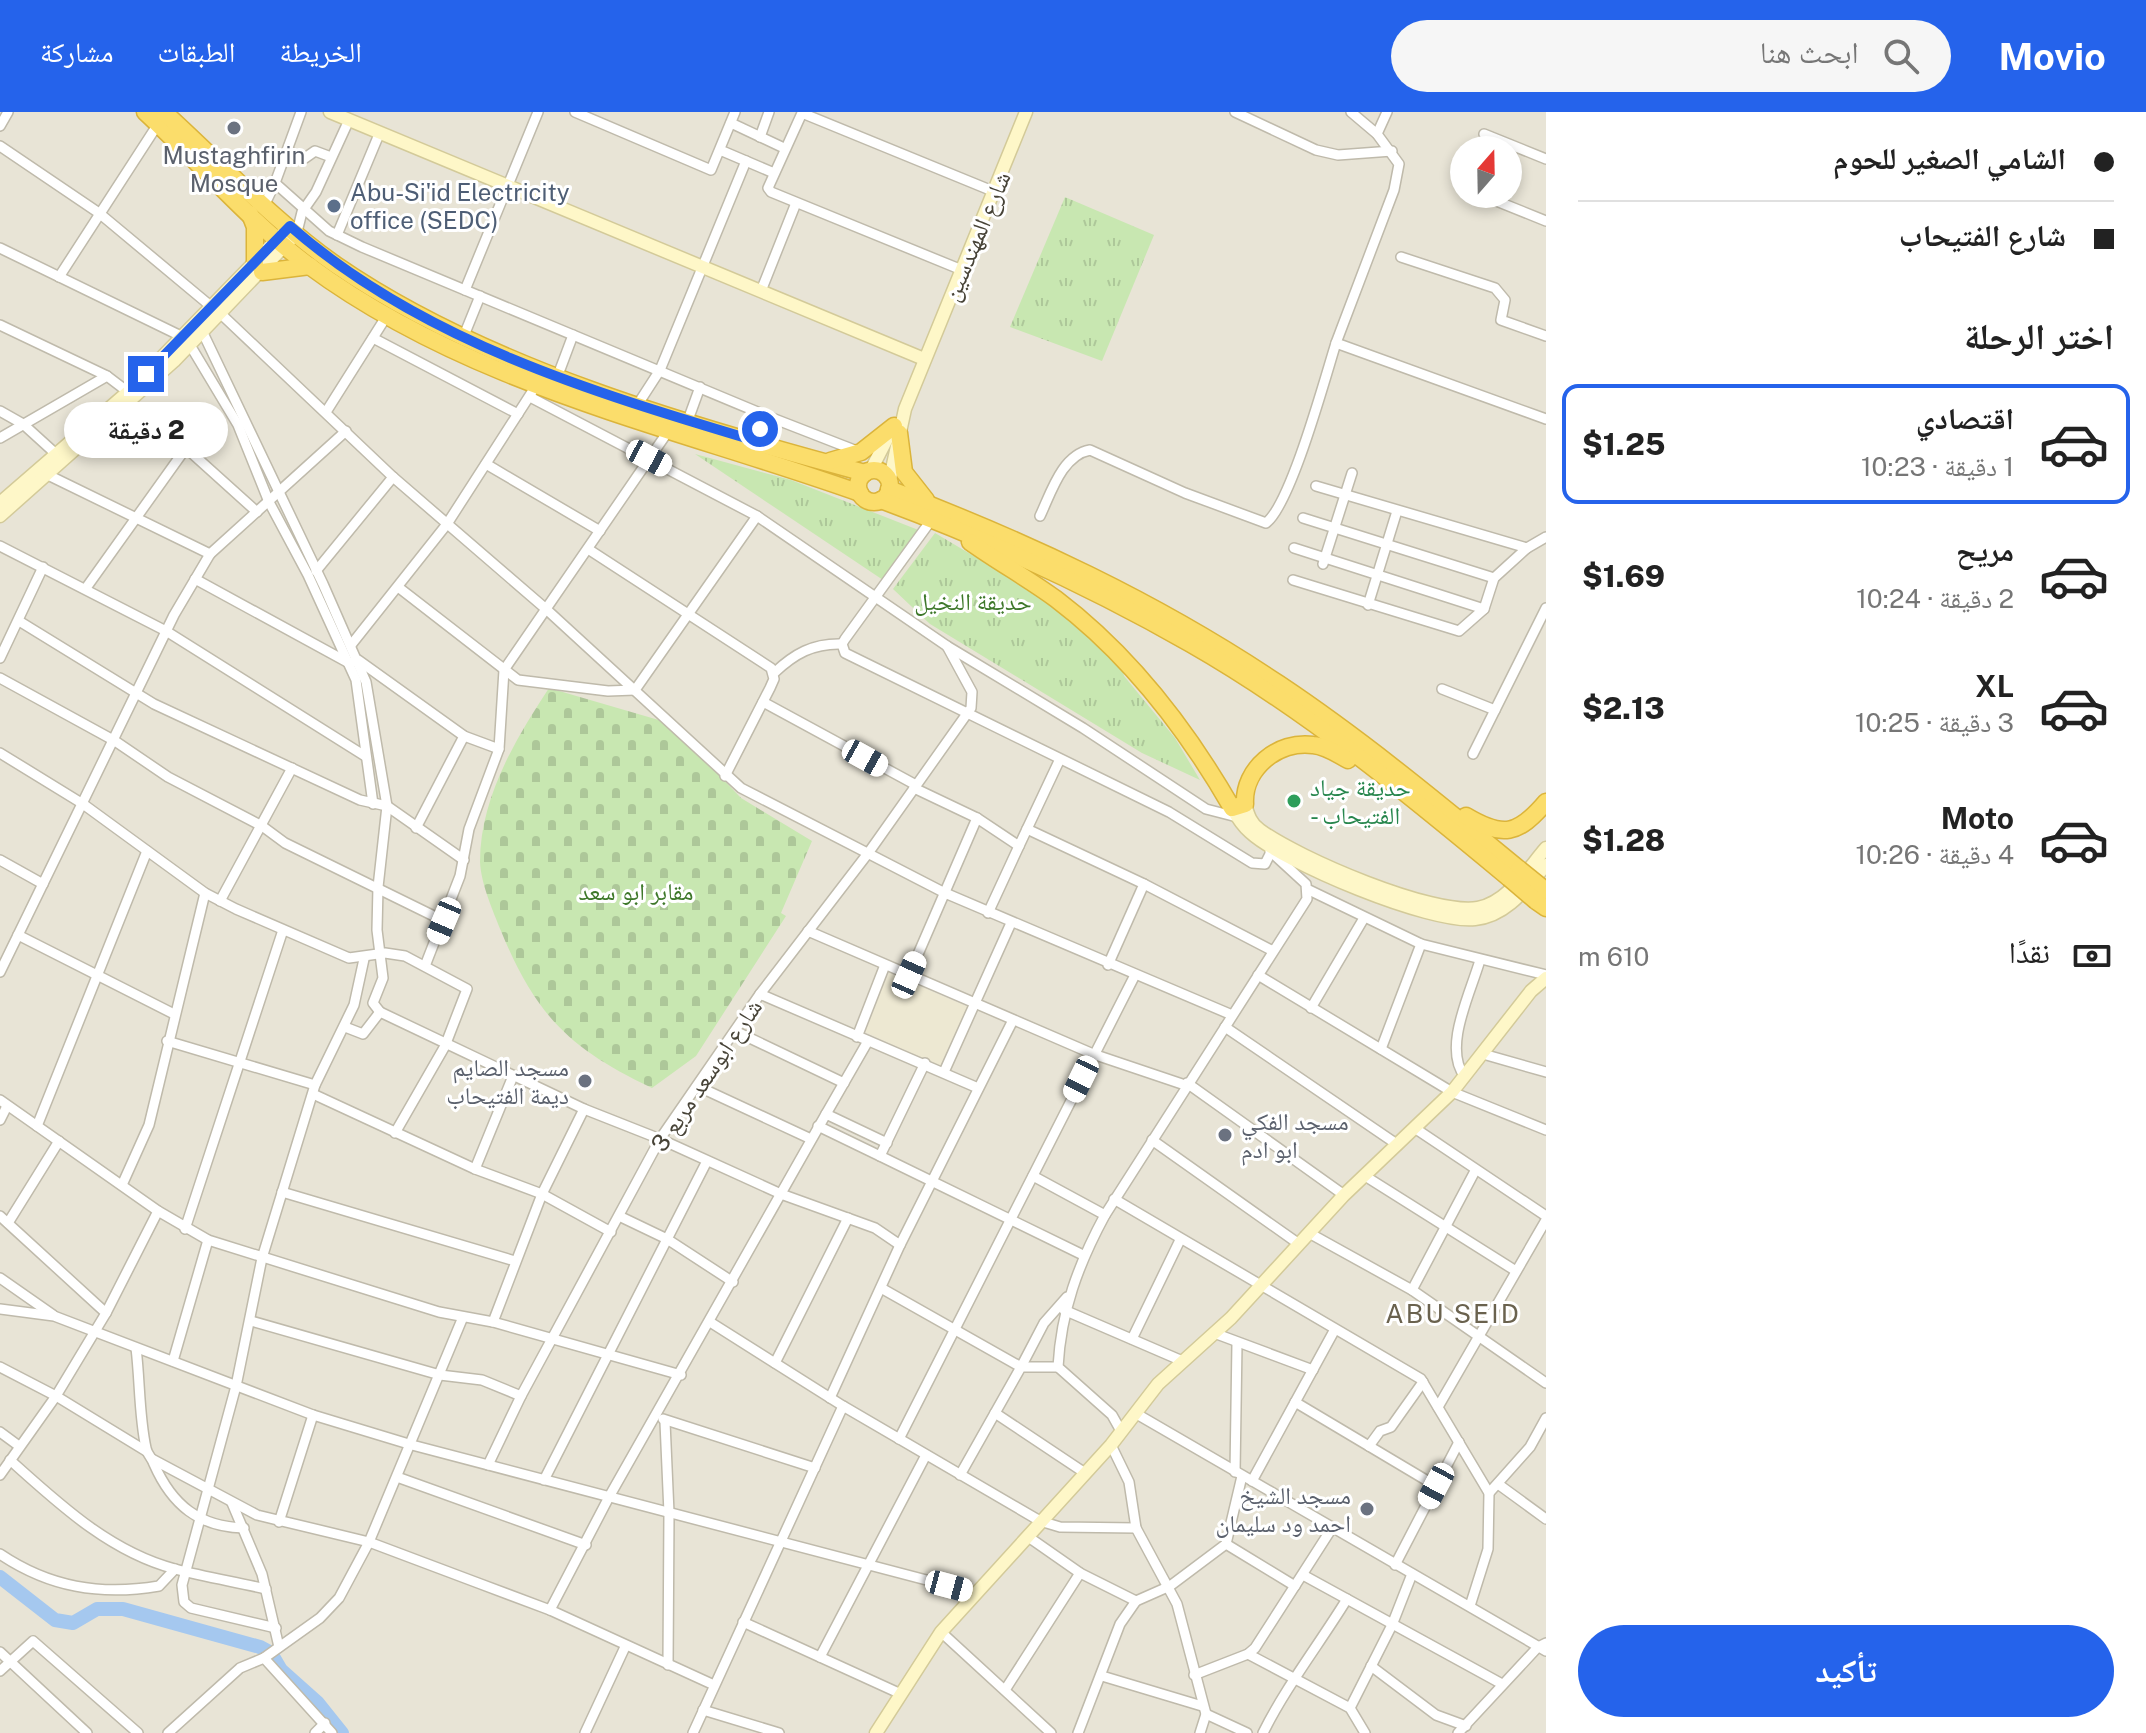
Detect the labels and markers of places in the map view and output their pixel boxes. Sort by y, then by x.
marker: Mustaghfirin Mosque [225,119,243,137]
place label: Mustaghfirin Mosque [163,141,305,197]
place label: Abu-Si'id Electricity office (SEDC) [350,178,570,234]
marker: Abu-Si'id Electricity office (SEDC) [325,197,343,215]
place label: حديقة جياد - الفتيحاب [1310,773,1411,830]
marker: حديقة جياد - الفتيحاب [1285,792,1303,810]
place label: مسجد الصايم ديمة الفتيحاب [446,1053,569,1110]
marker: مسجد الصايم ديمة الفتيحاب [576,1072,594,1090]
place label: مسجد الفكي ابو ادم [1241,1107,1349,1166]
marker: مسجد الفكي ابو ادم [1216,1126,1234,1144]
place label: مسجد الشيخ احمد ود سليمان [1216,1481,1351,1538]
marker: مسجد الشيخ احمد ود سليمان [1358,1500,1376,1518]

